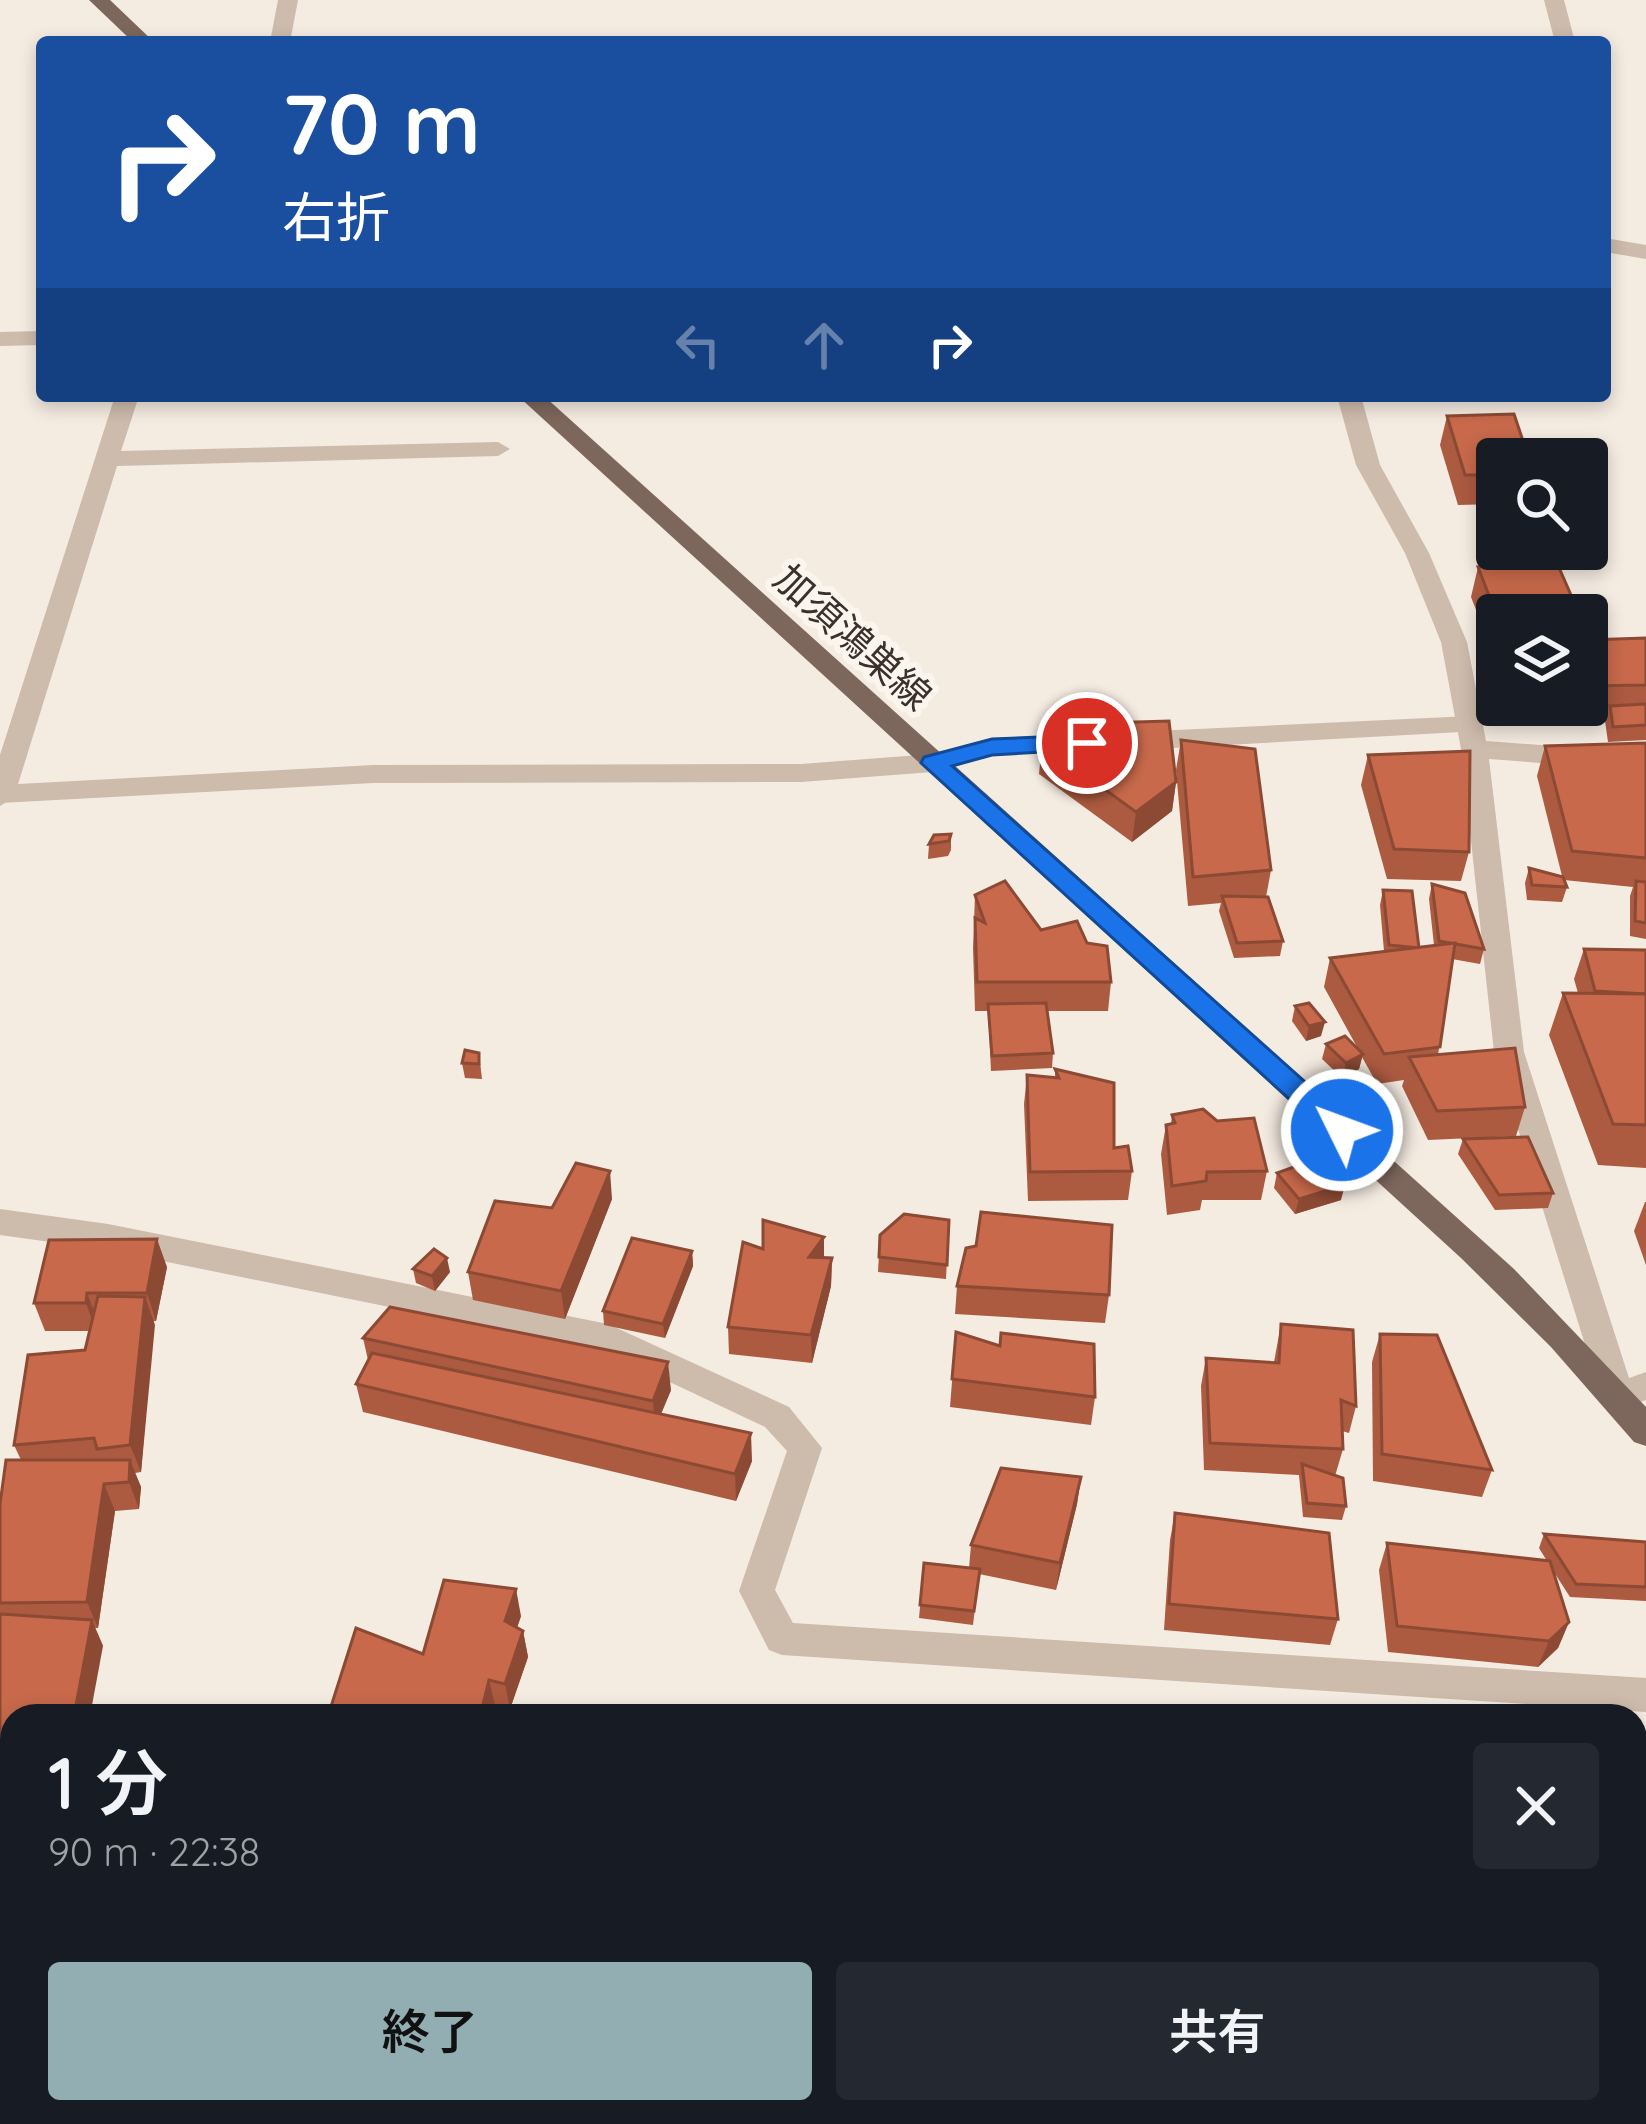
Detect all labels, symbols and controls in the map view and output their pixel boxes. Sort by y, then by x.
text: 70 m [282,70,481,175]
icon: right [84,84,240,240]
text: 右折 [282,183,390,251]
icon: left [665,312,731,378]
icon: ahead [791,312,857,378]
icon: right [917,312,983,378]
map controls [1476,438,1608,726]
button: search [1476,438,1608,570]
street label: 加須鴻巣線 [764,553,942,720]
button: layers [1476,594,1608,726]
pin [1036,692,1138,794]
icon: arrive [1054,710,1120,776]
position arrow [1279,1067,1405,1193]
text: 1 分 [48,1737,168,1827]
button: close [1473,1743,1599,1869]
text: 90 m · 22:38 [48,1827,260,1876]
button: 終了 [48,1962,812,2100]
button: 共有 [836,1962,1599,2100]

